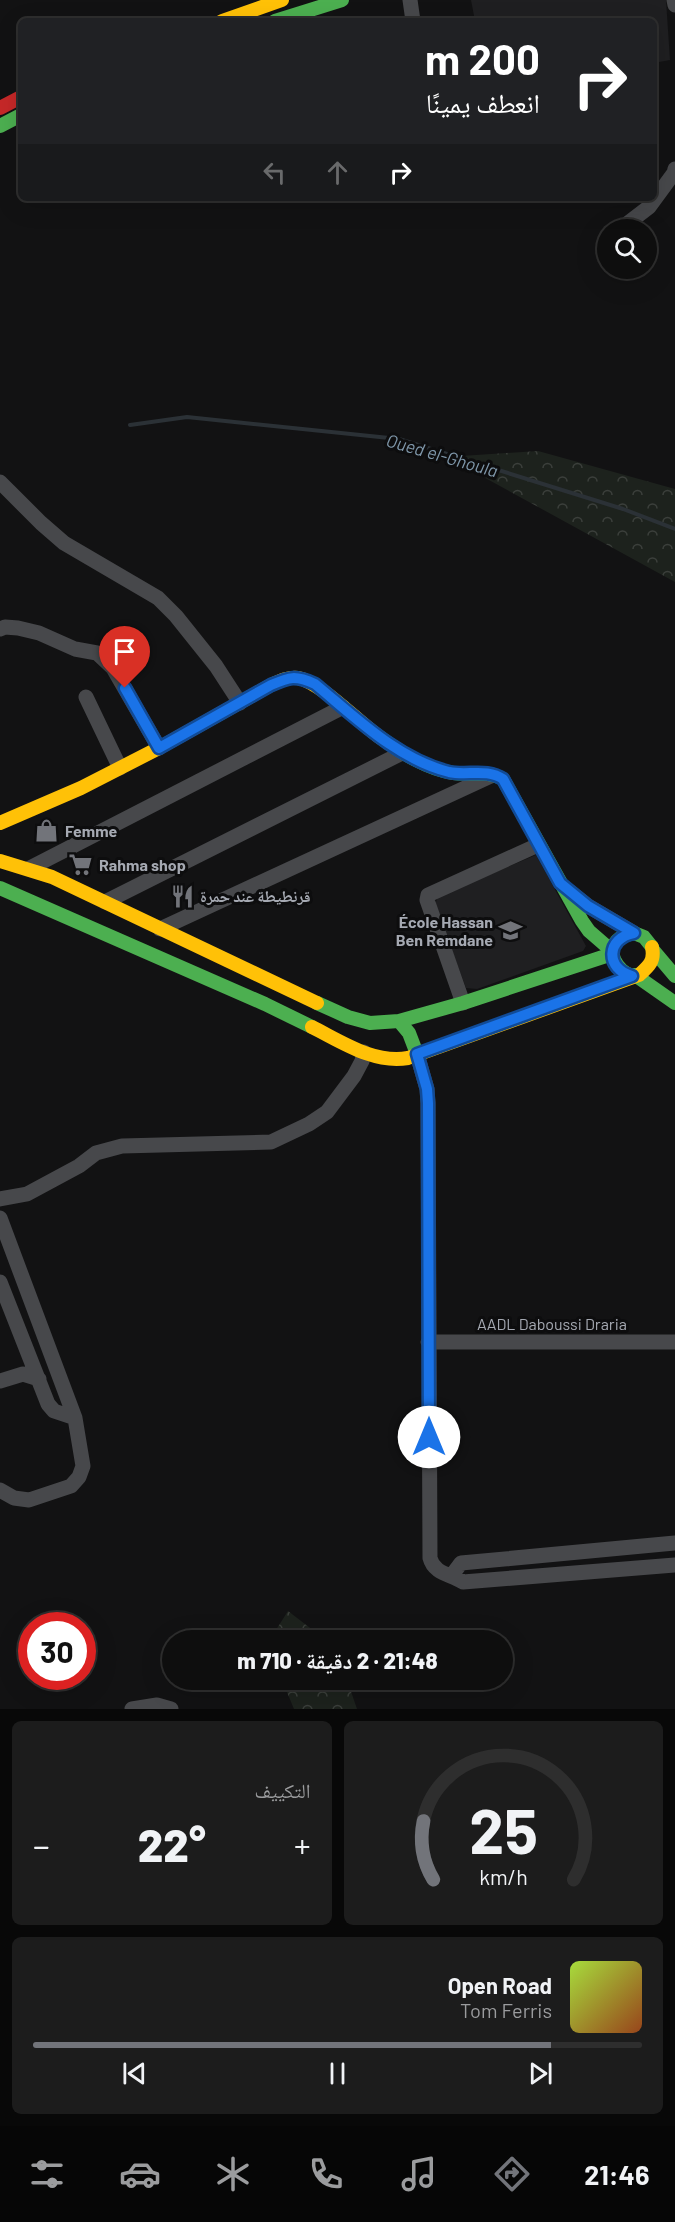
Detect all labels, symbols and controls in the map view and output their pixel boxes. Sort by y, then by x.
text: 200 m [425,33,540,83]
icon: right [561,42,639,120]
text: انعطف يمينًا [426,86,540,118]
icon: left [258,156,291,189]
icon: ahead [321,156,354,189]
icon: right [384,156,417,189]
map controls [597,219,657,279]
button: search [597,219,657,279]
water label: Oued el-Ghoula [384,429,501,481]
pin [99,626,150,688]
icon: arrive [108,635,141,668]
shop icon: Femme [34,818,60,844]
place label: Femme [65,821,117,840]
supermarket icon: Rahma shop [68,852,94,878]
place label: Rahma shop [99,855,186,874]
restaurant icon: قرنطيطة عند حمرة [169,883,195,909]
place label: قرنطيطة عند حمرة [200,886,311,905]
place label: École Hassan Ben Remdane [396,912,493,949]
school or university icon: École Hassan Ben Remdane [498,918,524,944]
street label: AADL Daboussi Draria [477,1314,627,1333]
position arrow [397,1405,461,1469]
speed limit sign: 30 [18,1612,96,1690]
text: 21:48 · 2 دقيقة · 710 m [237,1647,438,1673]
text: التكييف [254,1778,311,1802]
text: 25 [469,1792,538,1866]
text: 22° [138,1817,206,1871]
text: − [33,1825,50,1865]
text: + [294,1825,310,1865]
text: km/h [479,1864,528,1889]
text: Open Road [448,1972,552,1998]
text: Tom Ferris [460,1998,552,2022]
icon: previous [118,2057,151,2090]
icon: pause [321,2057,354,2090]
icon: next [524,2057,557,2090]
icon: filters [26,2153,68,2195]
icon: car [119,2153,161,2195]
icon: climate [212,2153,254,2195]
icon: phone [305,2153,347,2195]
icon: music [398,2153,440,2195]
icon: directions [491,2153,533,2195]
text: 21:46 [584,2158,649,2190]

